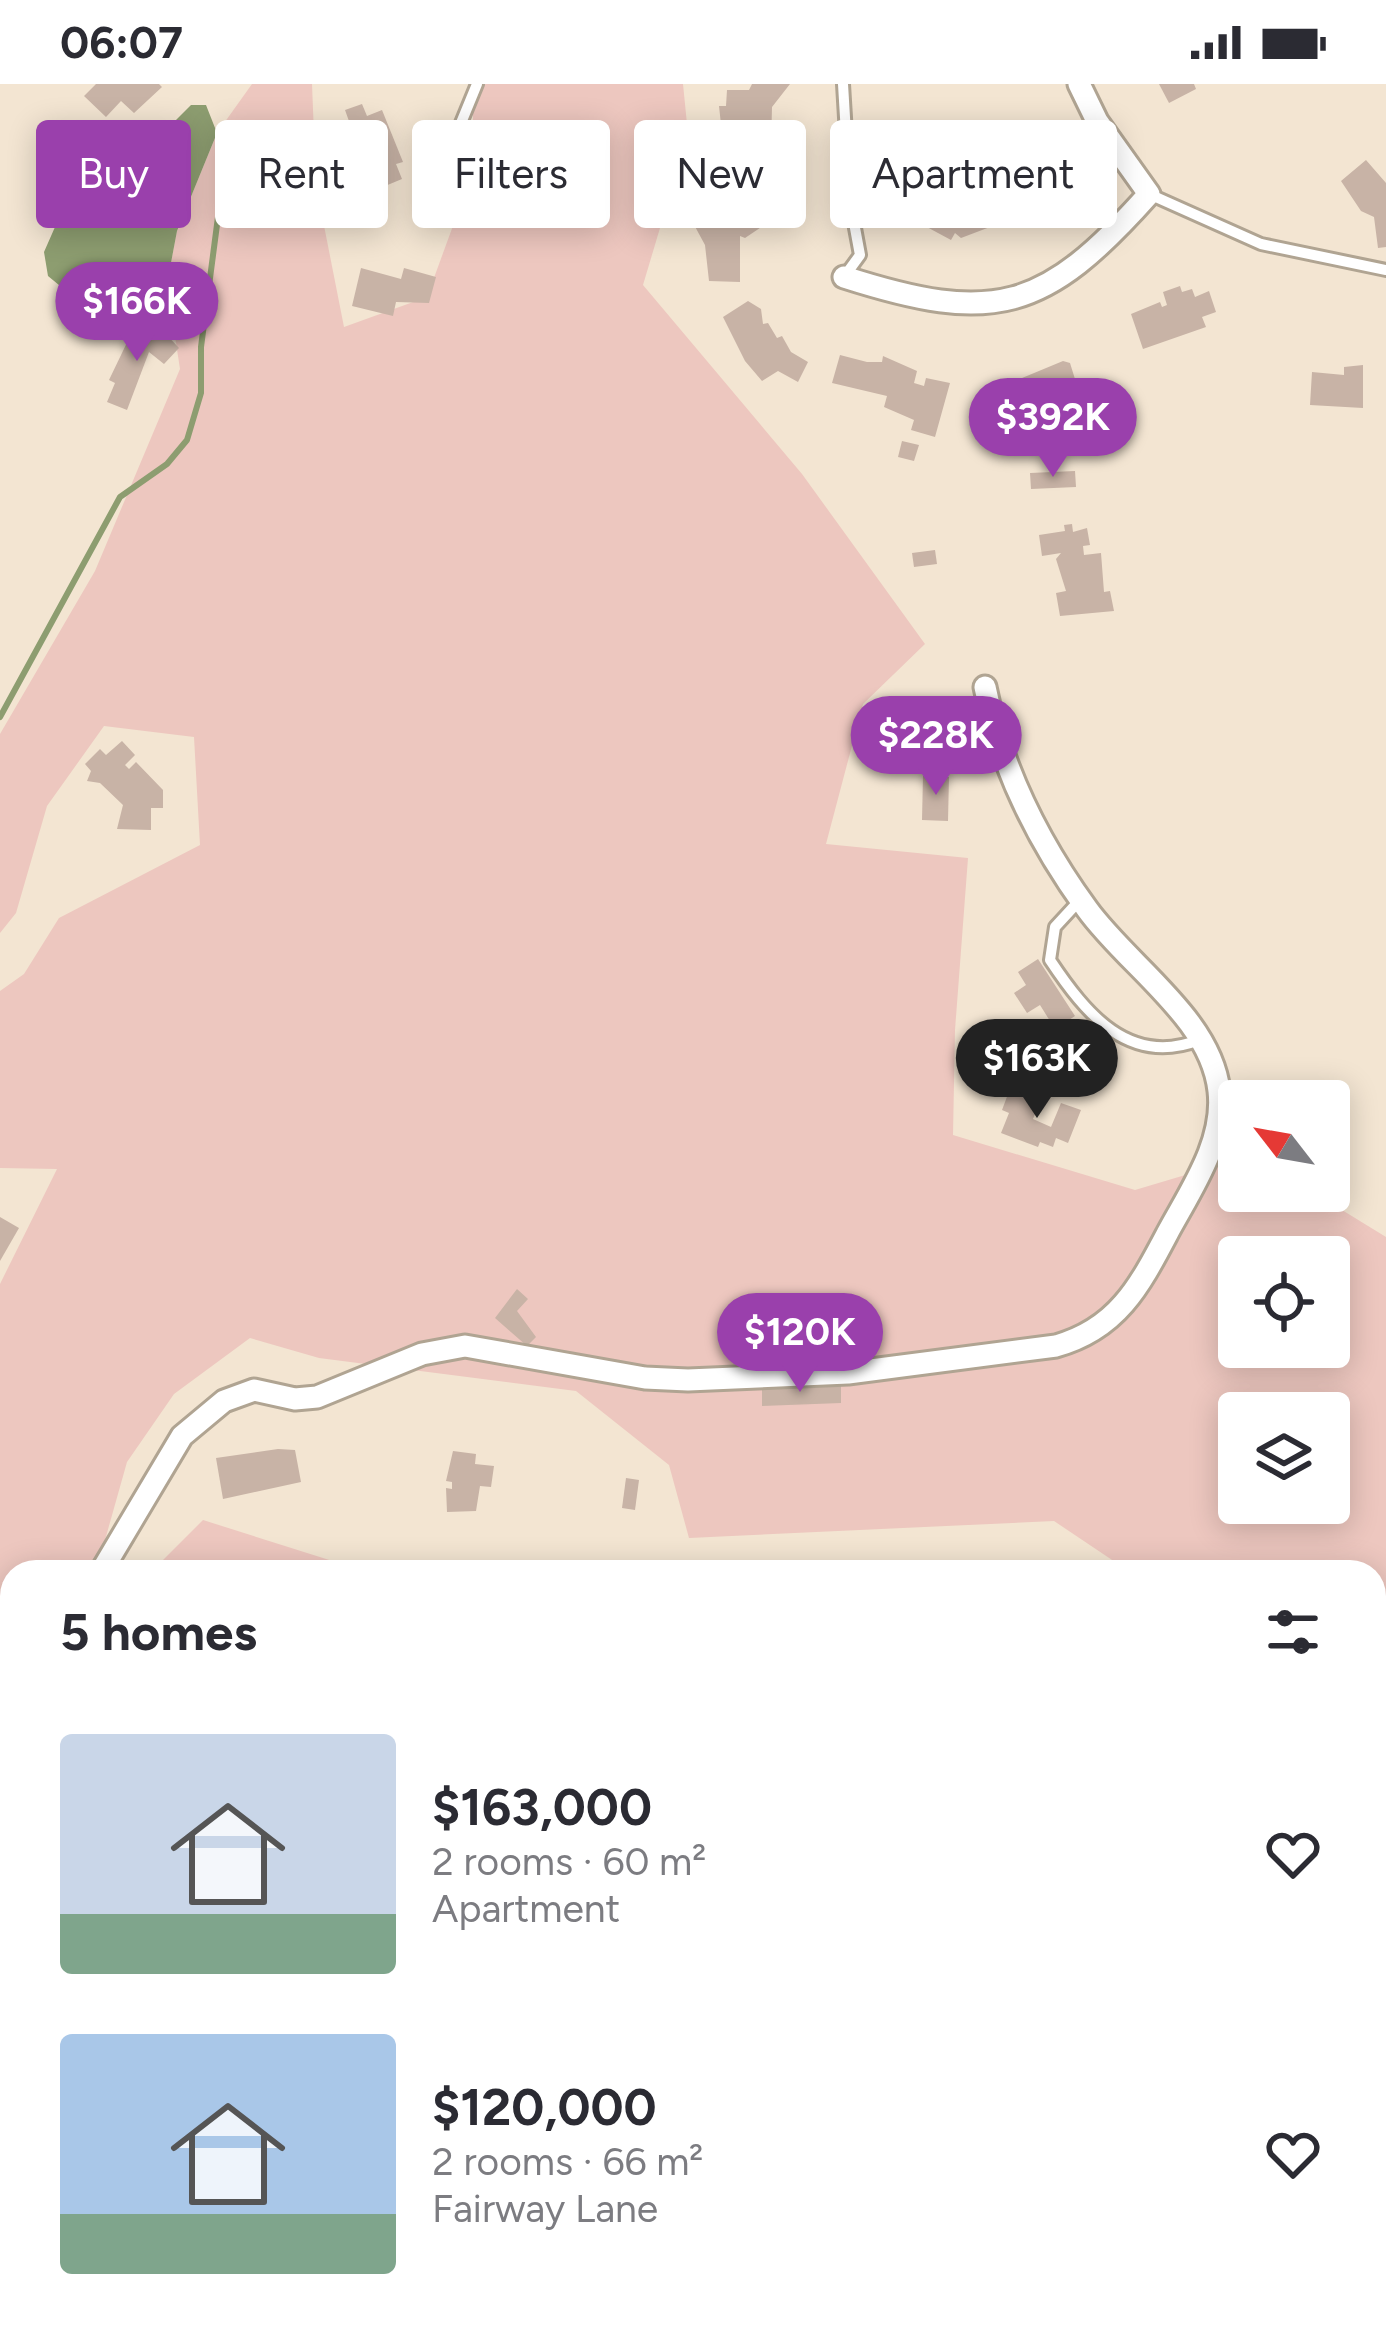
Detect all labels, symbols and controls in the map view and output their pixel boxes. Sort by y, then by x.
text: 06:07 [60,15,183,69]
chip: Buy [36,120,191,228]
chip: Rent [215,120,388,228]
chip: Filters [412,120,610,228]
chip: New [634,120,806,228]
chip: Apartment [830,120,1117,228]
pin: $166K [53,262,221,364]
text: $166K [82,277,192,324]
pin: $392K [969,378,1137,480]
text: $392K [996,393,1110,440]
pin: $228K [852,696,1020,798]
text: $228K [878,711,994,758]
pin: $163K [953,1019,1121,1121]
text: $163K [983,1034,1091,1081]
north arrow [1218,1080,1350,1212]
map controls [1218,1080,1350,1524]
button: locate [1218,1236,1350,1368]
pin: $120K [716,1293,884,1395]
text: $120K [744,1308,856,1355]
button: layers [1218,1392,1350,1524]
icon: filters [1260,1599,1326,1665]
text: 5 homes [60,1602,257,1663]
text: $163,000 [432,1777,652,1838]
icon: home [156,1782,300,1926]
icon: heart [1260,1821,1326,1887]
text: 2 rooms · 60 m² [432,1838,706,1885]
text: Apartment [432,1885,620,1932]
text: $120,000 [432,2077,657,2138]
icon: home [156,2082,300,2226]
icon: heart [1260,2121,1326,2187]
text: 2 rooms · 66 m² [432,2138,703,2185]
text: Fairway Lane [432,2185,658,2232]

